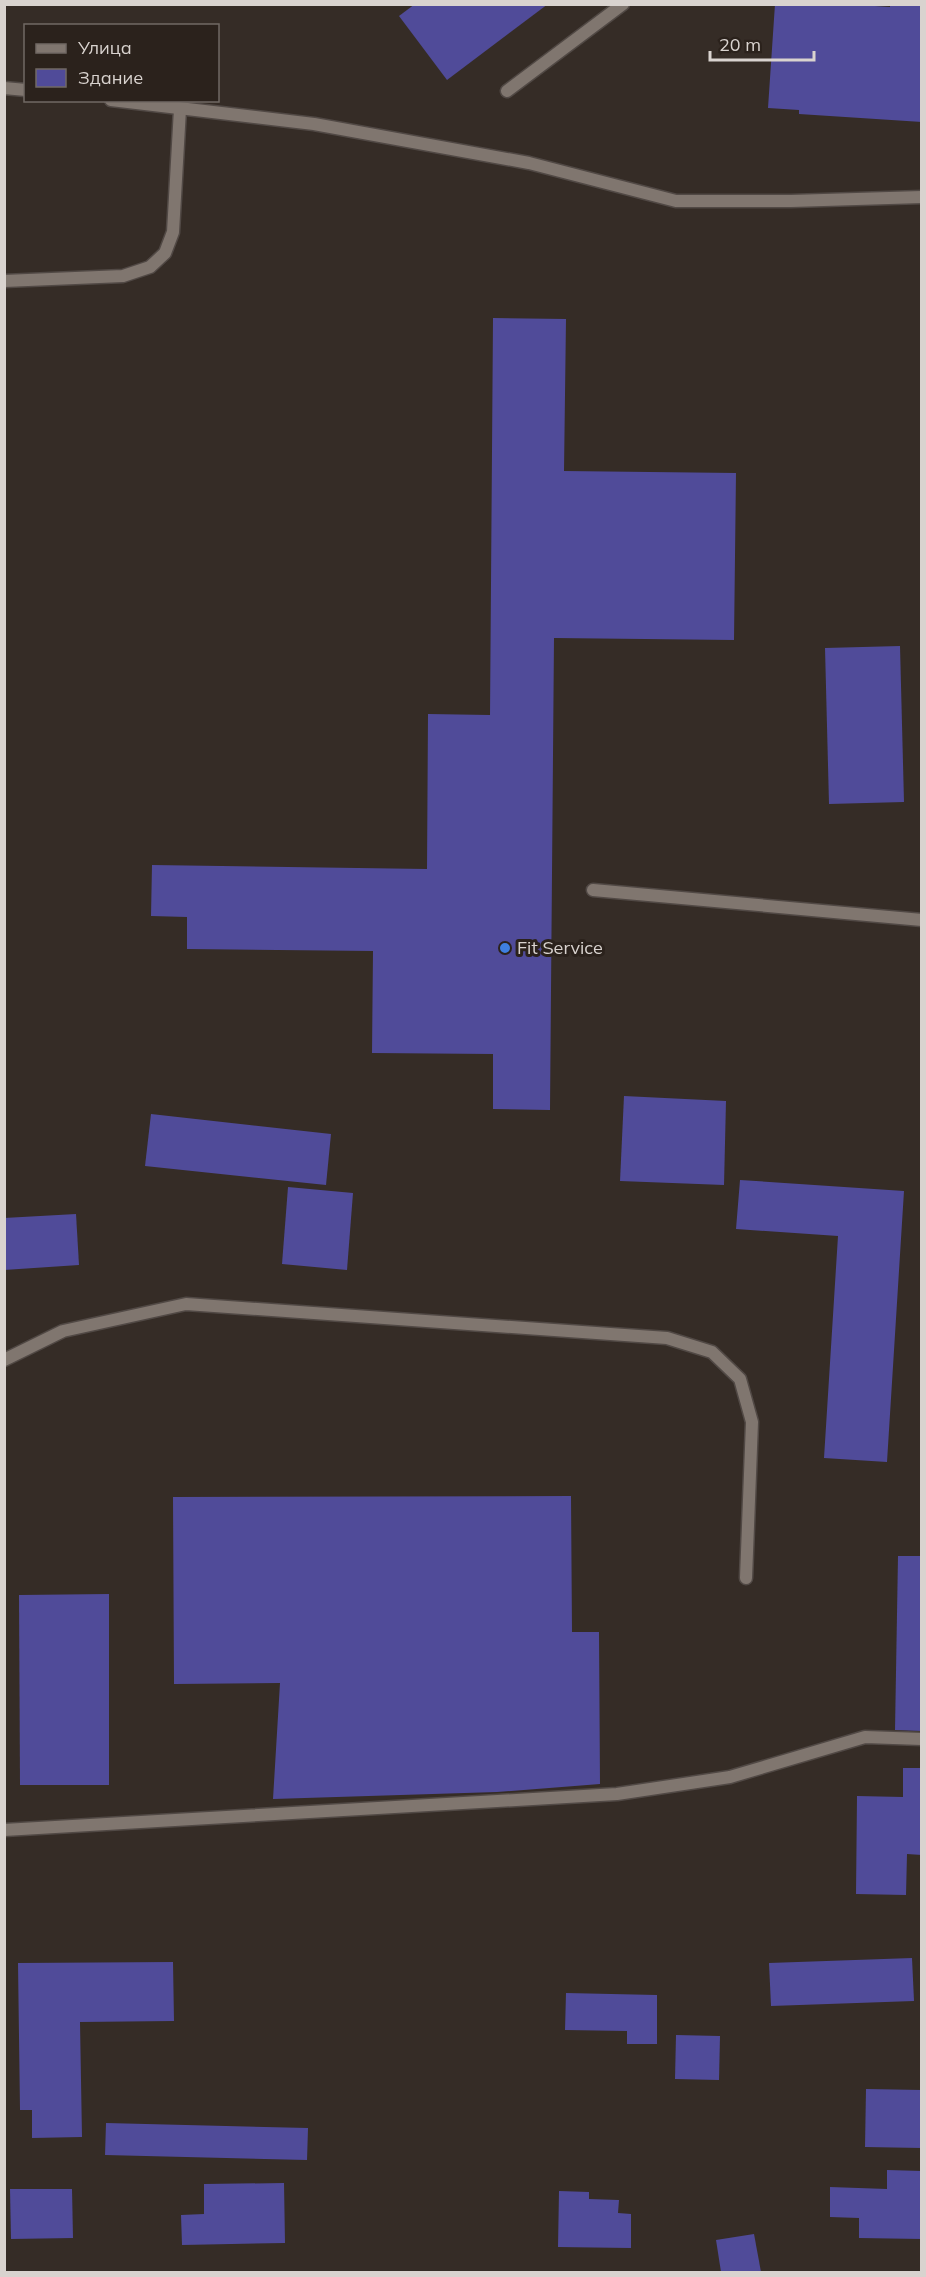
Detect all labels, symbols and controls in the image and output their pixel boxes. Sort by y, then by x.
legend [24,24,219,102]
scale bar [710,24,814,62]
text: 20 m [719,33,761,56]
text: Улица [77,36,132,59]
text: Здание [78,66,143,89]
place label: Fit Service [517,936,603,959]
marker: Fit Service [498,941,512,955]

